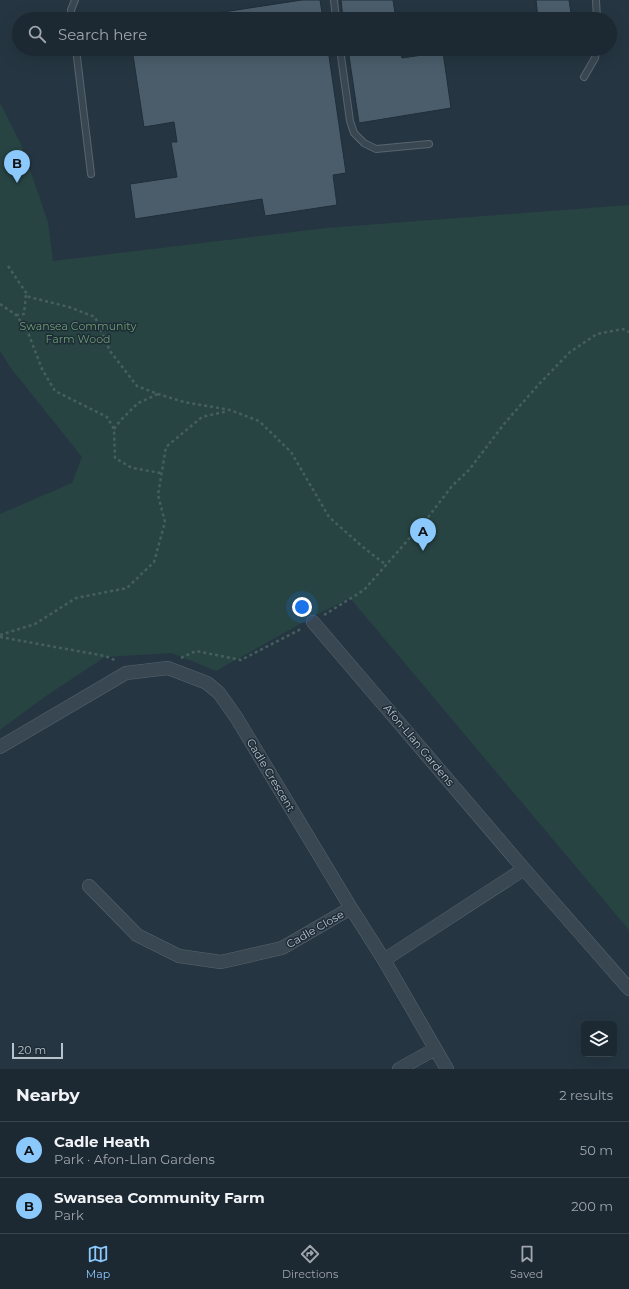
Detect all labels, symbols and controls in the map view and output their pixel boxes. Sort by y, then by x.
search box [12,12,617,56]
icon: search [26,23,48,45]
text: Search here [58,25,147,44]
pin: B [4,150,30,183]
park label: Swansea Community Farm Wood [20,319,136,346]
pin: A [410,518,436,551]
your location [292,597,312,617]
street label: Afon-Llan Gardens [381,701,458,789]
street label: Cadle Crescent [244,736,299,815]
street label: Cadle Close [284,907,346,951]
map controls [581,1021,617,1057]
button: layers [581,1021,617,1057]
scale bar [12,1041,63,1060]
text: 20 m [18,1043,46,1057]
text: Nearby [16,1085,80,1105]
text: 2 results [559,1087,613,1103]
text: Cadle Heath [54,1132,150,1151]
text: A [24,1142,34,1158]
text: 50 m [580,1142,613,1158]
text: Park · Afon-Llan Gardens [54,1151,215,1167]
text: Swansea Community Farm [54,1188,265,1207]
text: B [24,1198,34,1214]
text: 200 m [571,1198,613,1214]
text: Park [54,1207,84,1223]
tab: Map [86,1243,110,1281]
tab: Directions [282,1243,338,1281]
tab: Saved [510,1243,543,1281]

